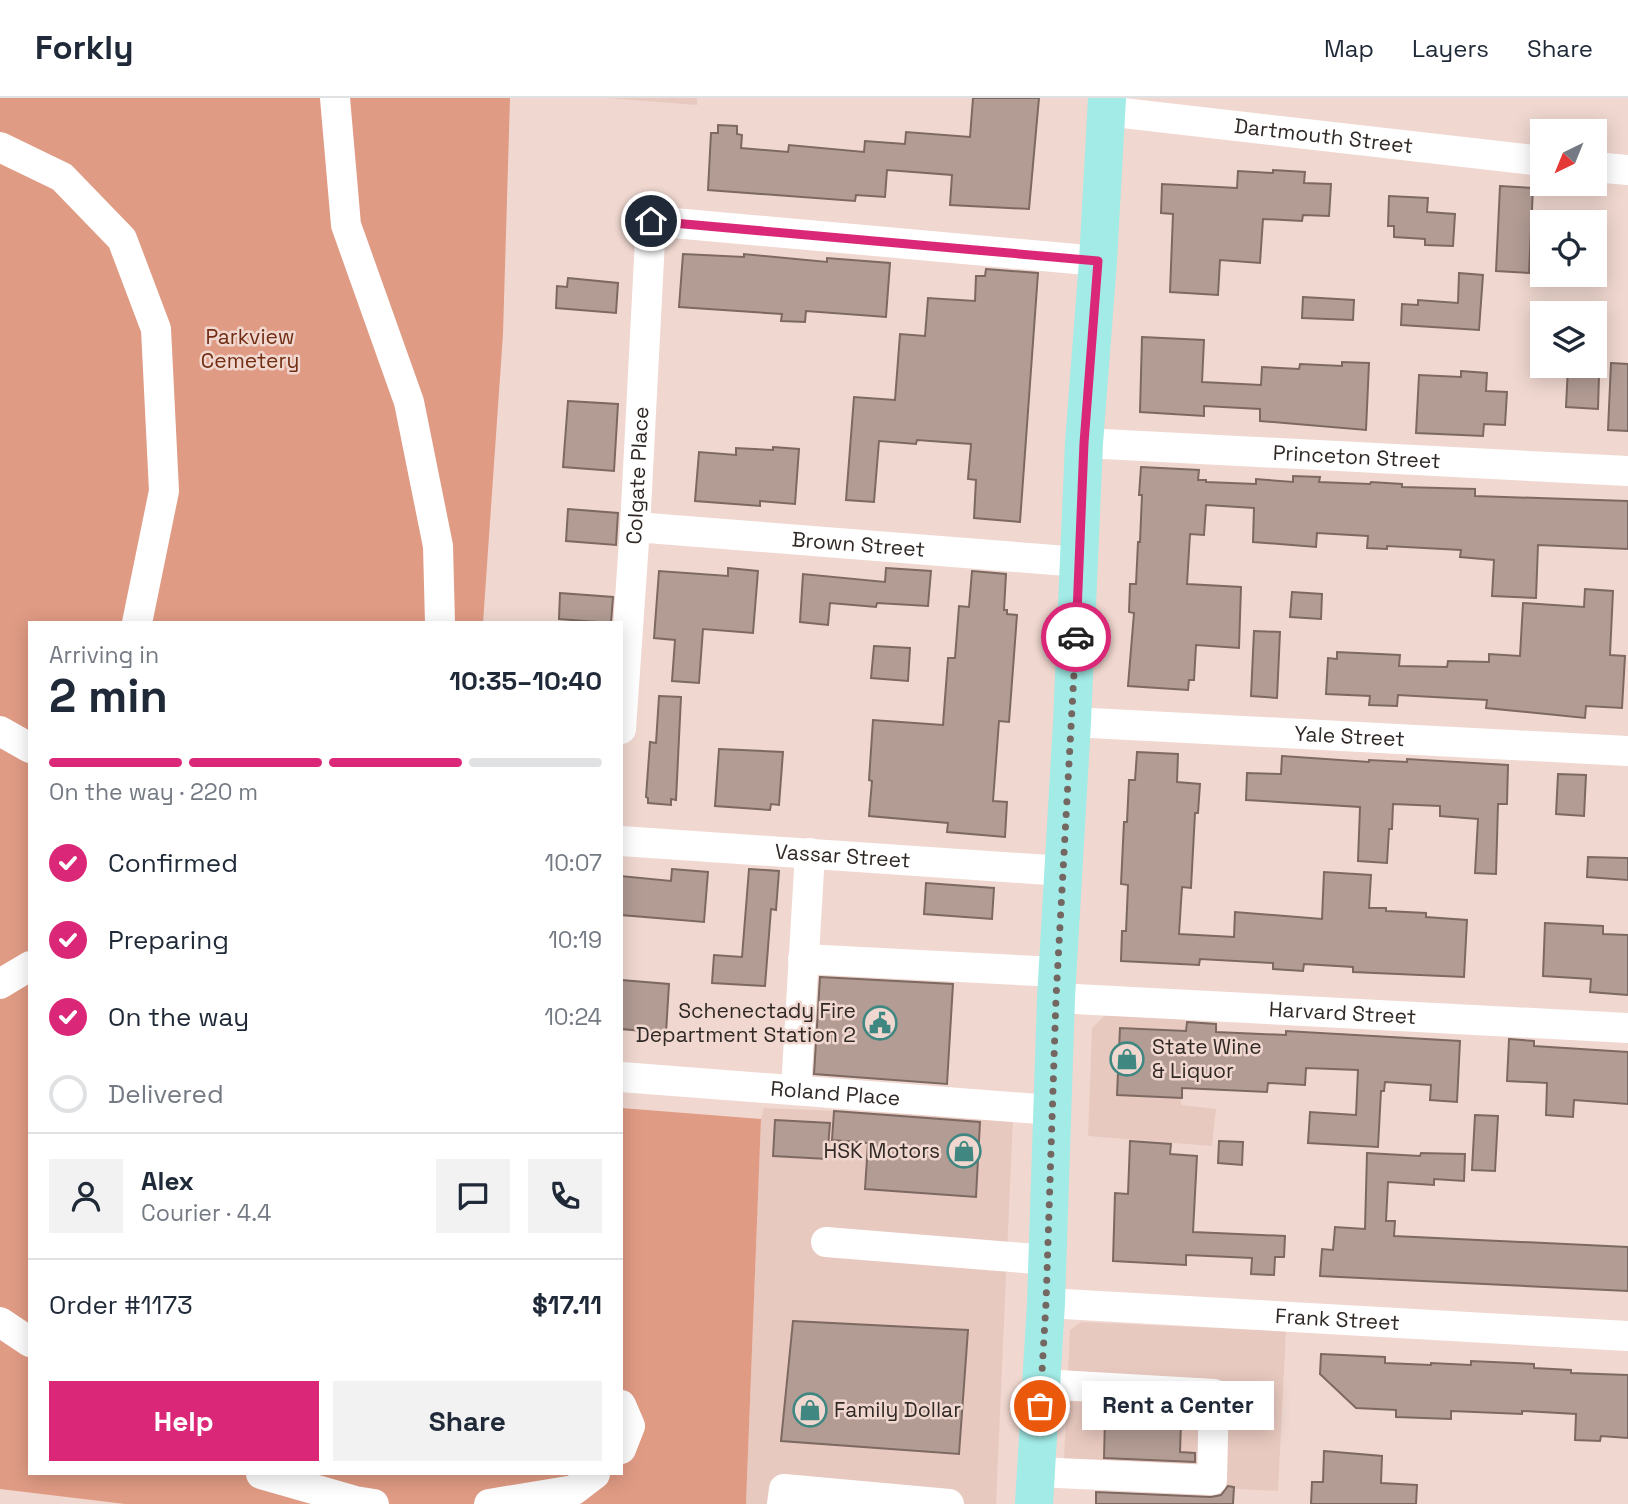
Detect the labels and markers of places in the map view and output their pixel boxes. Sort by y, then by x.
pin [621,191,681,251]
place label: Schenectady Fire Department Station 2 [636,997,856,1048]
public building icon: Schenectady Fire Department Station 2 [861,1004,899,1042]
place label: State Wine & Liquor [1152,1033,1262,1084]
shop icon: State Wine & Liquor [1108,1040,1146,1078]
shop icon: HSK Motors [945,1132,983,1170]
place label: HSK Motors [823,1137,940,1164]
pin [1010,1376,1070,1436]
callout: Rent a Center [1082,1382,1274,1430]
shop icon: Family Dollar [791,1391,829,1429]
place label: Family Dollar [834,1396,961,1423]

